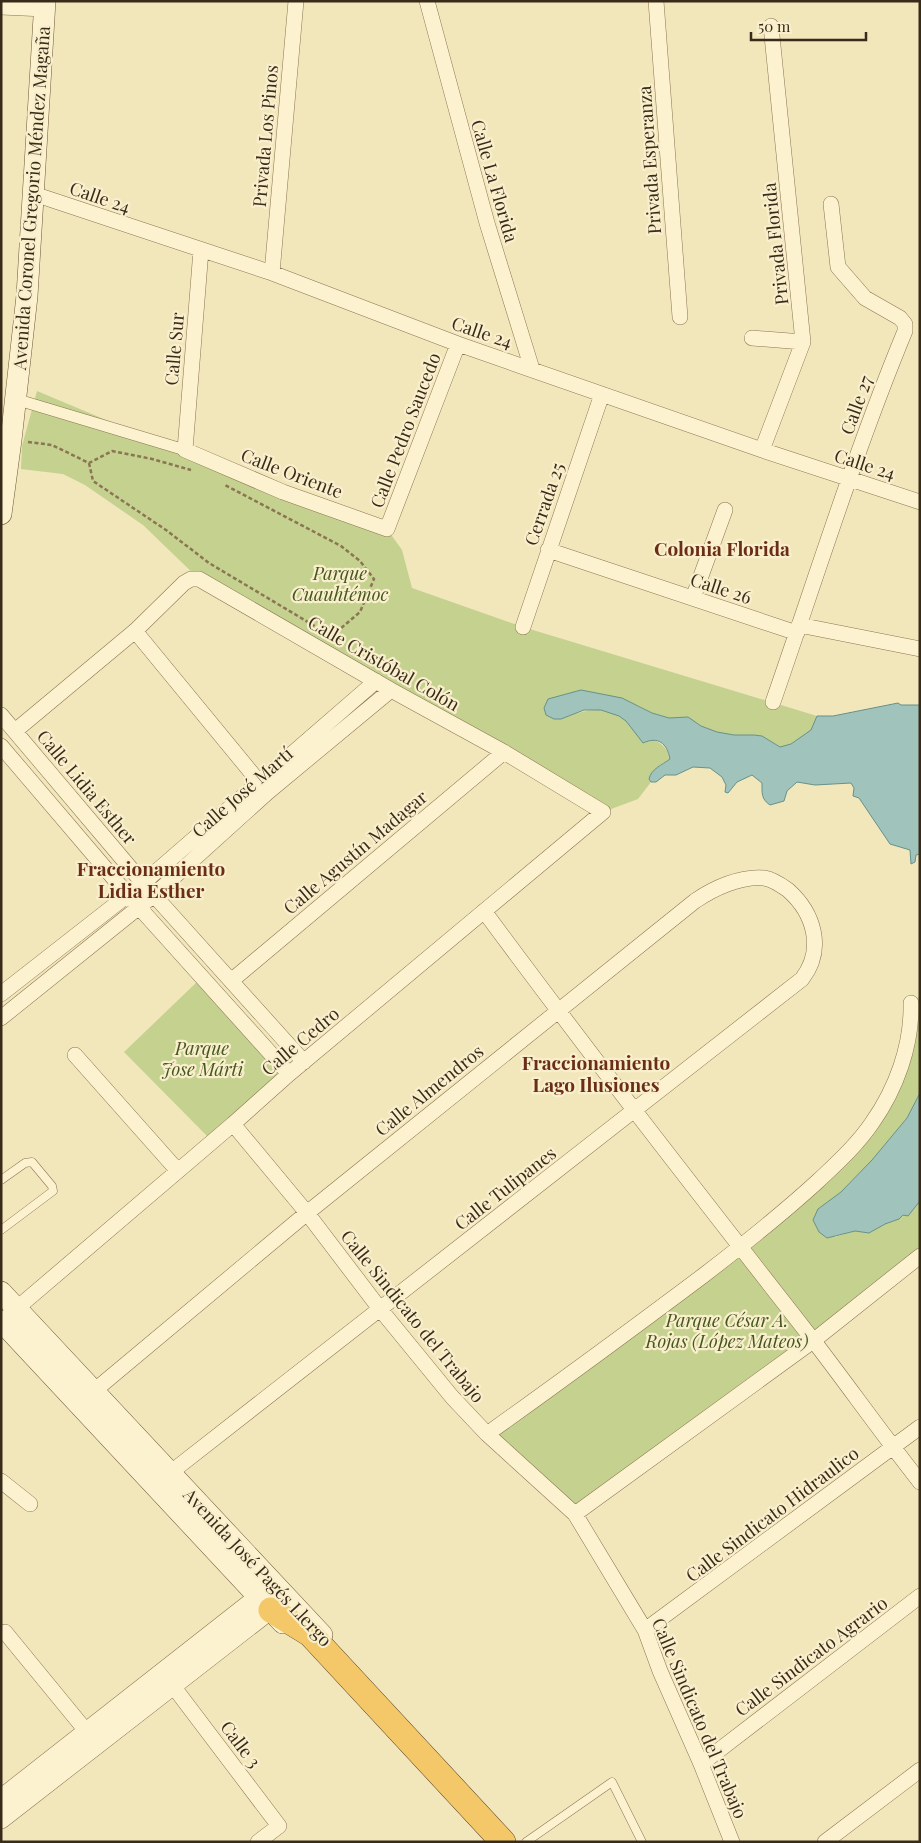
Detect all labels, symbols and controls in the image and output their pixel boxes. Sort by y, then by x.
scale bar [751,10,866,42]
text: 50 m [758,16,791,36]
street label: Avenida Coronel Gregorio Méndez Magaña [7,25,55,372]
street label: Privada Los Pinos [247,64,283,208]
street label: Privada Esperanza [632,85,666,235]
street label: Calle La Florida [466,117,524,245]
street label: Calle 24 [67,175,134,219]
street label: Privada Florida [757,182,793,306]
street label: Calle 24 [449,310,516,354]
street label: Calle Sur [159,311,189,387]
street label: Calle Pedro Saucedo [364,349,446,511]
street label: Calle 27 [834,372,878,438]
street label: Calle Oriente [238,443,346,503]
street label: Calle 24 [832,443,899,485]
street label: Cerrada 25 [519,459,569,549]
district label: Colonia Florida [654,535,790,561]
park label: Parque Cuauhtémoc [292,561,388,606]
street label: Calle 26 [687,567,755,609]
street label: Calle Cristóbal Colón [304,610,464,716]
street label: Calle Lidia Esther [32,725,142,849]
street label: Calle José Martí [186,742,298,842]
street label: Calle Agustín Madagar [278,785,432,919]
district label: Fraccionamiento Lidia Esther [77,855,226,903]
street label: Calle Cedro [256,1001,344,1081]
park label: Parque Jose Márti [161,1036,244,1081]
street label: Calle Almendros [370,1039,488,1141]
district label: Fraccionamiento Lago Ilusiones [522,1049,671,1097]
street label: Calle Tulipanes [449,1141,561,1235]
street label: Calle Sindicato del Trabajo [336,1225,490,1407]
park label: Parque César A. Rojas (López Mateos) [645,1308,808,1353]
street label: Calle Sindicato Hidraulico [681,1441,863,1587]
street label: Avenida José Pagés Llergo [178,1482,338,1651]
street label: Calle Sindicato Agrario [730,1591,892,1721]
street label: Calle Sindicato del Trabajo [647,1614,753,1822]
street label: Calle 3 [215,1716,267,1772]

